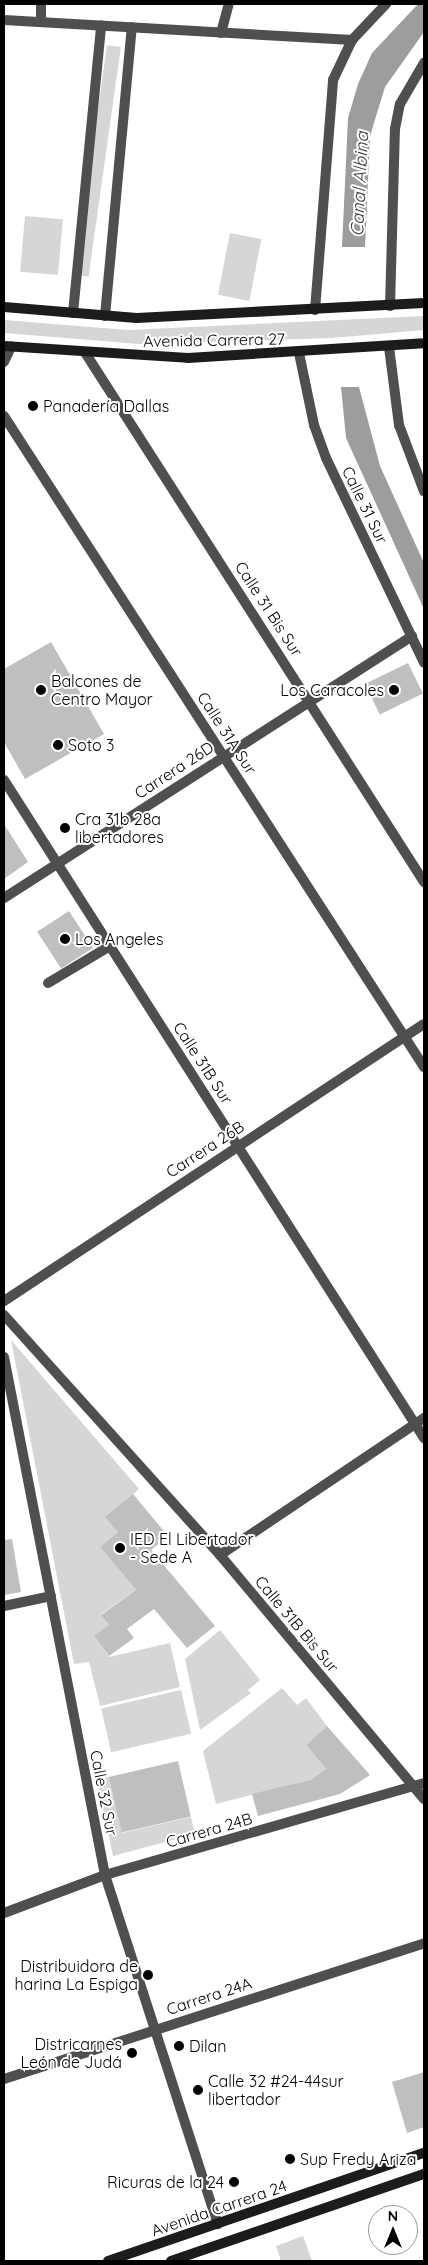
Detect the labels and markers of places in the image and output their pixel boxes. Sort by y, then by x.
place label: Panadería Dallas [43,396,169,416]
marker: Panadería Dallas [27,400,39,412]
place label: Balcones de Centro Mayor [51,671,153,709]
place label: Los Caracoles [280,680,384,700]
marker: Balcones de Centro Mayor [35,684,47,696]
marker: Los Caracoles [388,684,400,696]
place label: Soto 3 [68,735,114,755]
marker: Soto 3 [52,739,64,751]
place label: Cra 31b 28a libertadores [75,809,164,847]
marker: Cra 31b 28a libertadores [59,822,71,834]
place label: Los Angeles [75,929,163,949]
marker: Los Angeles [59,933,71,945]
place label: IED El Libertador - Sede A [130,1529,254,1567]
marker: IED El Libertador - Sede A [114,1542,126,1554]
place label: Distribuidora de harina La Espiga [14,1956,138,1994]
marker: Distribuidora de harina La Espiga [142,1969,154,1981]
place label: Districarnes León de Judá [20,2034,122,2072]
place label: Dilan [189,2036,227,2056]
marker: Dilan [173,2040,185,2052]
marker: Districarnes León de Judá [126,2047,138,2059]
place label: Calle 32 #24-44sur libertador [208,2071,344,2109]
marker: Calle 32 #24-44sur libertador [192,2084,204,2096]
place label: Sup Fredy Ariza [300,2149,416,2169]
marker: Sup Fredy Ariza [284,2153,296,2165]
place label: Ricuras de la 24 [107,2172,224,2192]
marker: Ricuras de la 24 [228,2176,240,2188]

